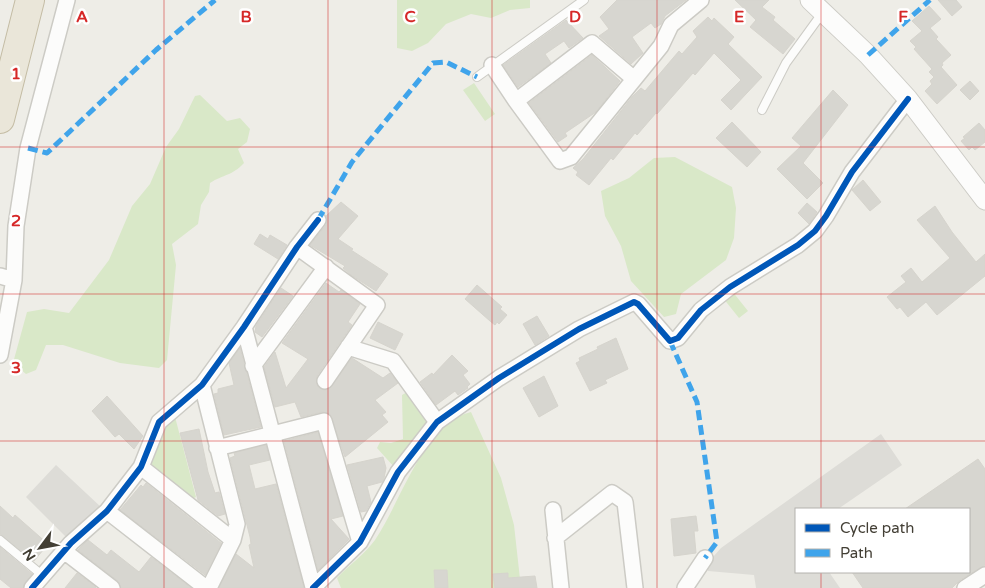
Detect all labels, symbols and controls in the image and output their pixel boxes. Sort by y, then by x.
text: A [76,7,88,27]
text: B [240,7,252,27]
text: C [404,7,416,27]
text: D [569,7,581,27]
text: E [734,7,744,27]
text: F [898,7,908,27]
text: 1 [11,64,21,84]
text: 2 [11,211,21,231]
text: 3 [11,358,21,378]
legend [795,508,970,573]
text: Cycle path [840,519,914,537]
north arrow [15,523,65,573]
text: Path [840,544,873,562]
text: N [19,545,40,564]

